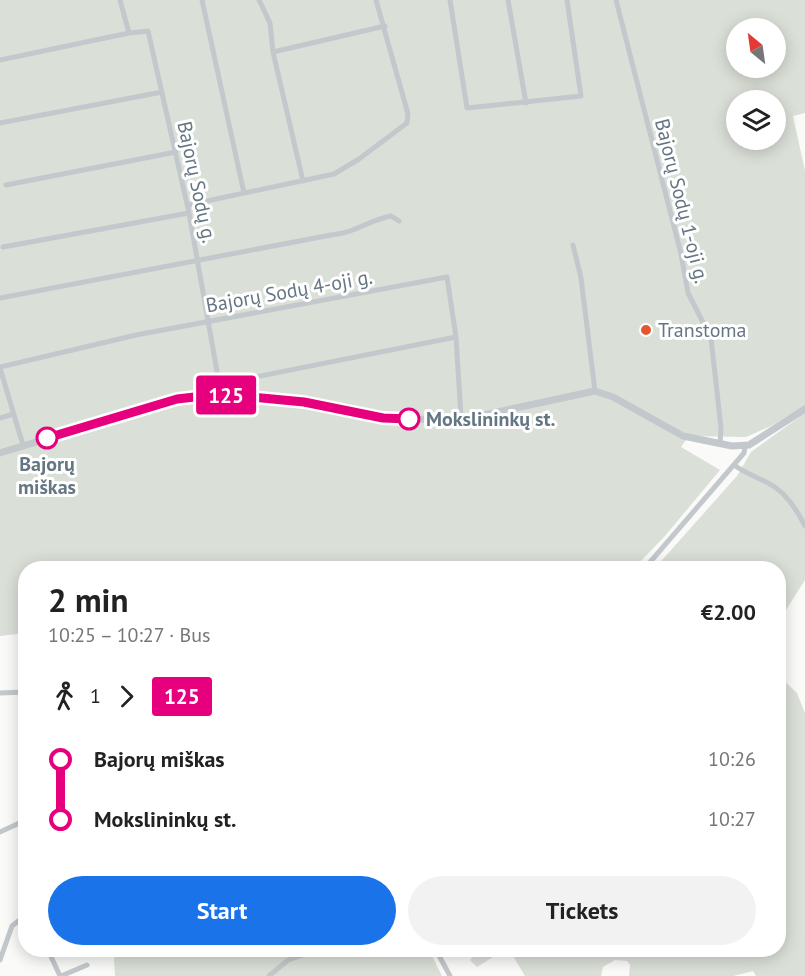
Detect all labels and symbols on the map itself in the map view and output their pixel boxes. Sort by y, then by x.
north arrow [726,18,786,78]
street label: Bajorų Sodų 1-oji g. [649,116,715,286]
street label: Bajorų Sodų g. [171,119,223,245]
street label: Bajorų Sodų 4-oji g. [204,264,374,318]
place label: Transtoma [658,317,747,343]
marker: Transtoma [639,323,653,337]
line badge: 125 [192,376,260,414]
place label: Mokslininkų st. [426,406,555,432]
marker: Mokslininkų st. [398,408,420,430]
marker: Bajorų miškas [36,427,58,449]
place label: Bajorų miškas [18,451,76,500]

